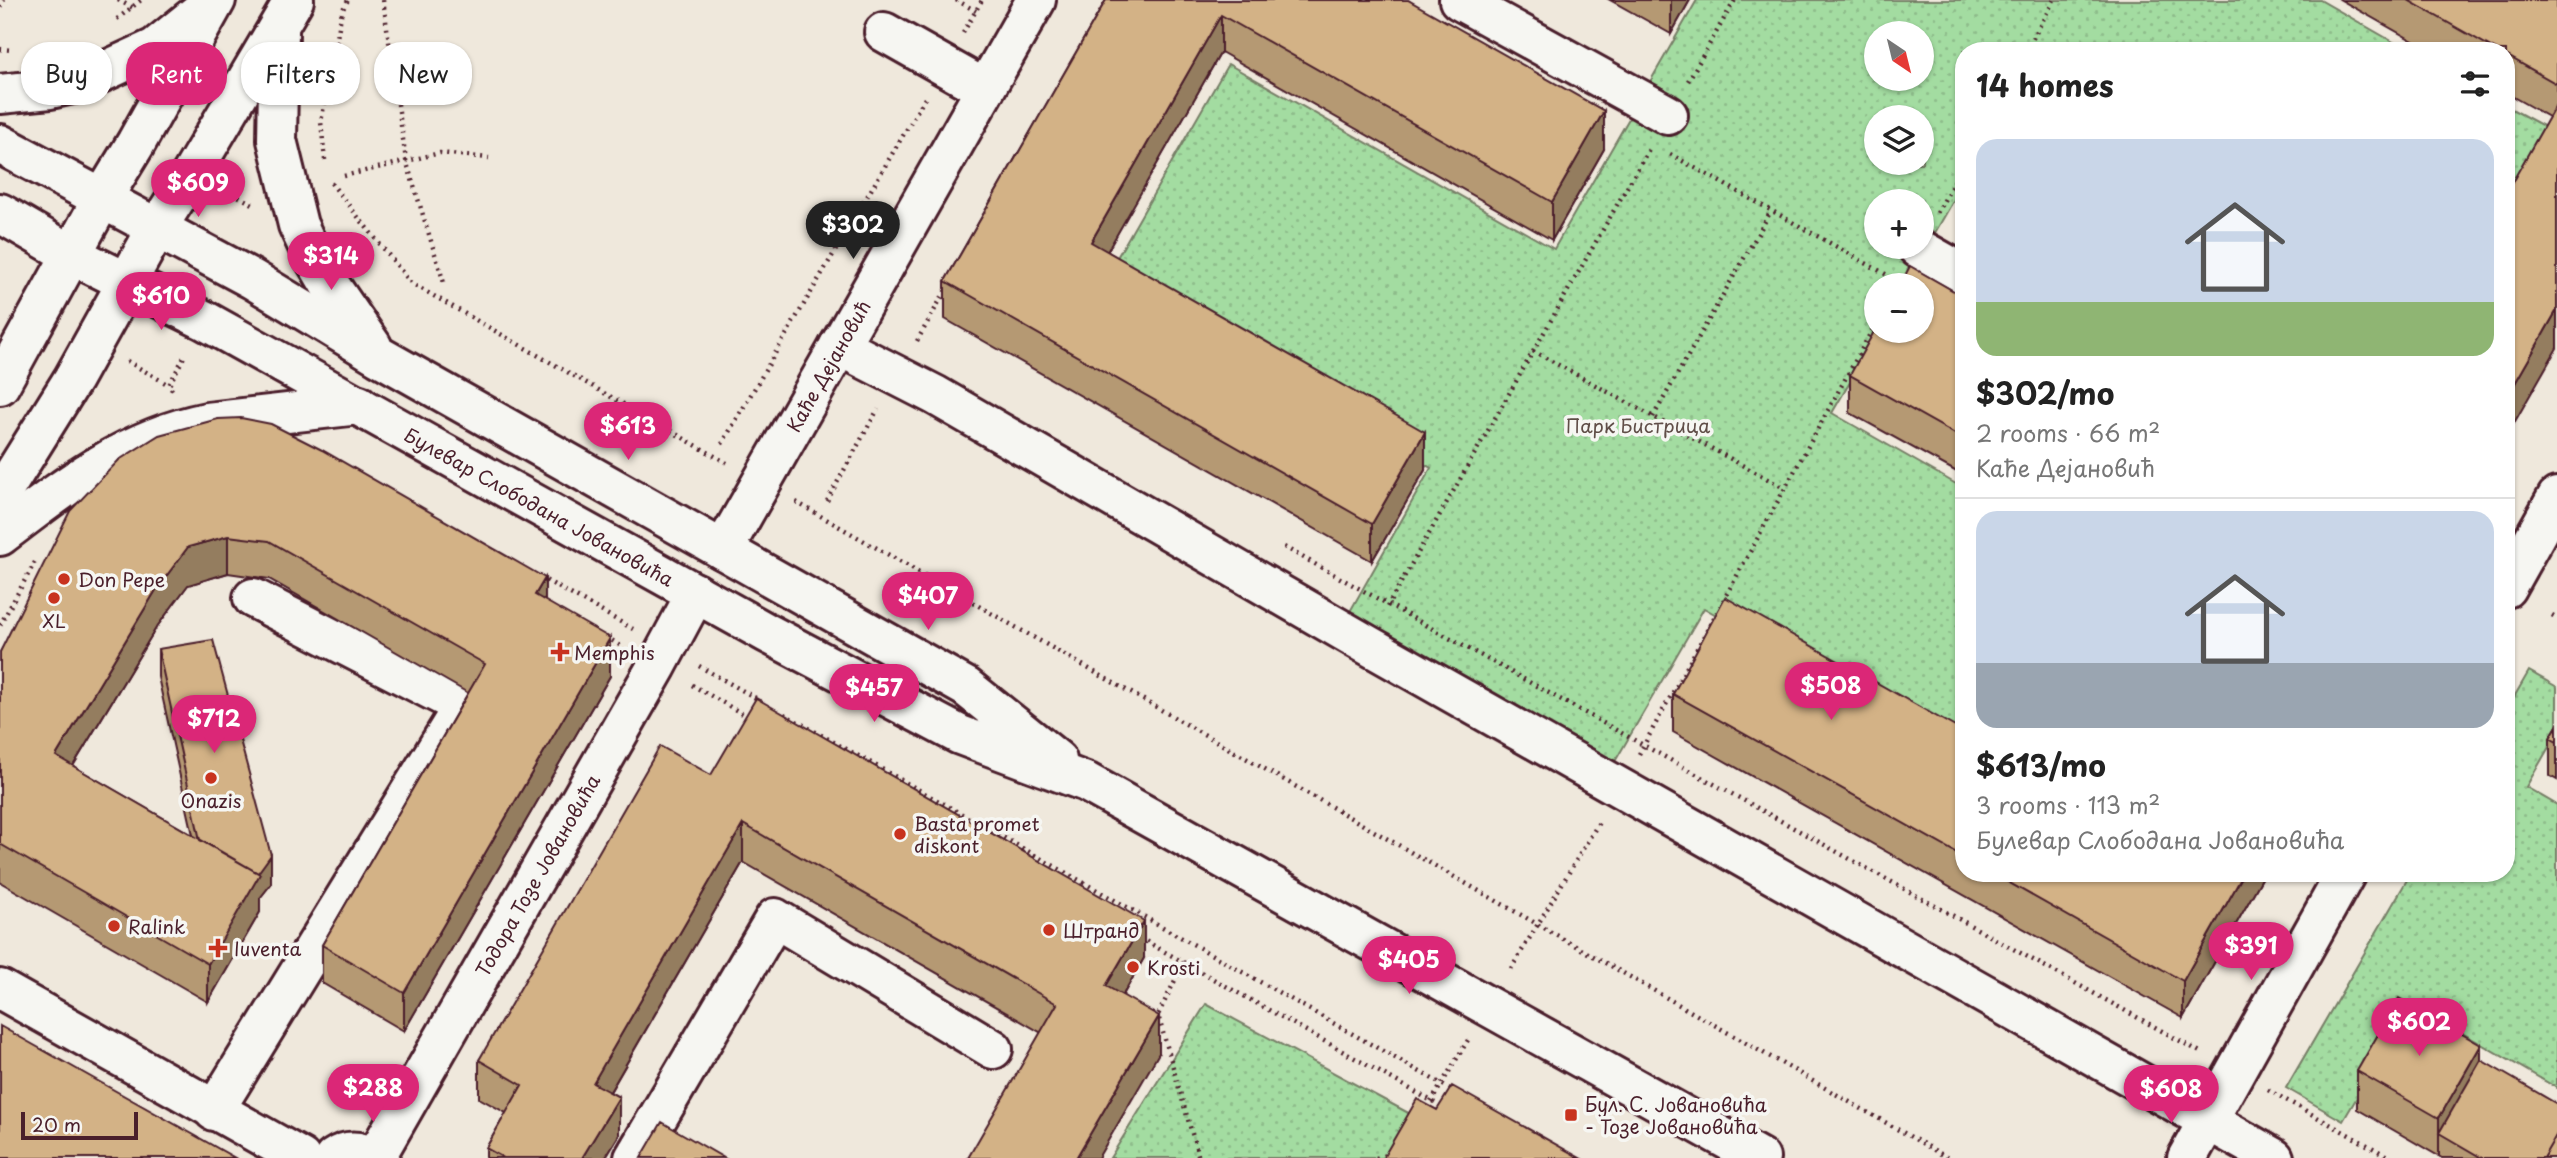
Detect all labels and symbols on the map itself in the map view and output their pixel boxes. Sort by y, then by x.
north arrow [1864,21,1934,91]
pin: $609 [157,160,239,219]
pin: $302 [812,202,894,261]
pin: $314 [290,232,372,292]
pin: $610 [120,272,202,332]
street label: Каће Дејановић [779,295,877,437]
pin: $613 [587,402,669,462]
park label: Парк Бистрица [1566,411,1710,439]
street label: Булевар Слободана Јовановића [399,420,679,593]
place label: Don Pepe [78,565,165,593]
marker: Don Pepe [56,571,72,587]
pin: $407 [887,572,969,632]
marker: XL [46,590,62,606]
place label: XL [42,606,66,634]
place label: Memphis [574,638,655,666]
marker: Memphis [552,644,568,660]
pin: $508 [1790,662,1872,722]
pin: $457 [833,664,915,724]
pin: $712 [173,696,255,755]
street label: Тодора Тозе Јовановића [468,769,606,982]
marker: Onazis [203,770,219,786]
place label: Onazis [181,786,241,814]
place label: Basta promet diskont [914,809,1040,859]
marker: Basta promet diskont [892,826,908,842]
place label: Ralink [128,912,186,940]
place label: Штранд [1063,916,1139,944]
marker: Ralink [106,918,122,934]
marker: Штранд [1041,922,1057,938]
pin: $391 [2210,922,2292,982]
place label: Iuventa [234,934,301,962]
pin: $405 [1368,936,1450,996]
marker: Iuventa [208,938,228,958]
place label: Krosti [1147,953,1200,981]
marker: Krosti [1125,959,1141,975]
pin: $602 [2378,998,2460,1058]
pin: $288 [332,1064,414,1124]
pin: $608 [2130,1066,2212,1125]
place label: Бул. С. Јовановића - Тозе Јовановића [1585,1090,1767,1140]
marker: Бул. С. Јовановића - Тозе Јовановића [1563,1107,1579,1123]
scale bar [21,1109,138,1141]

